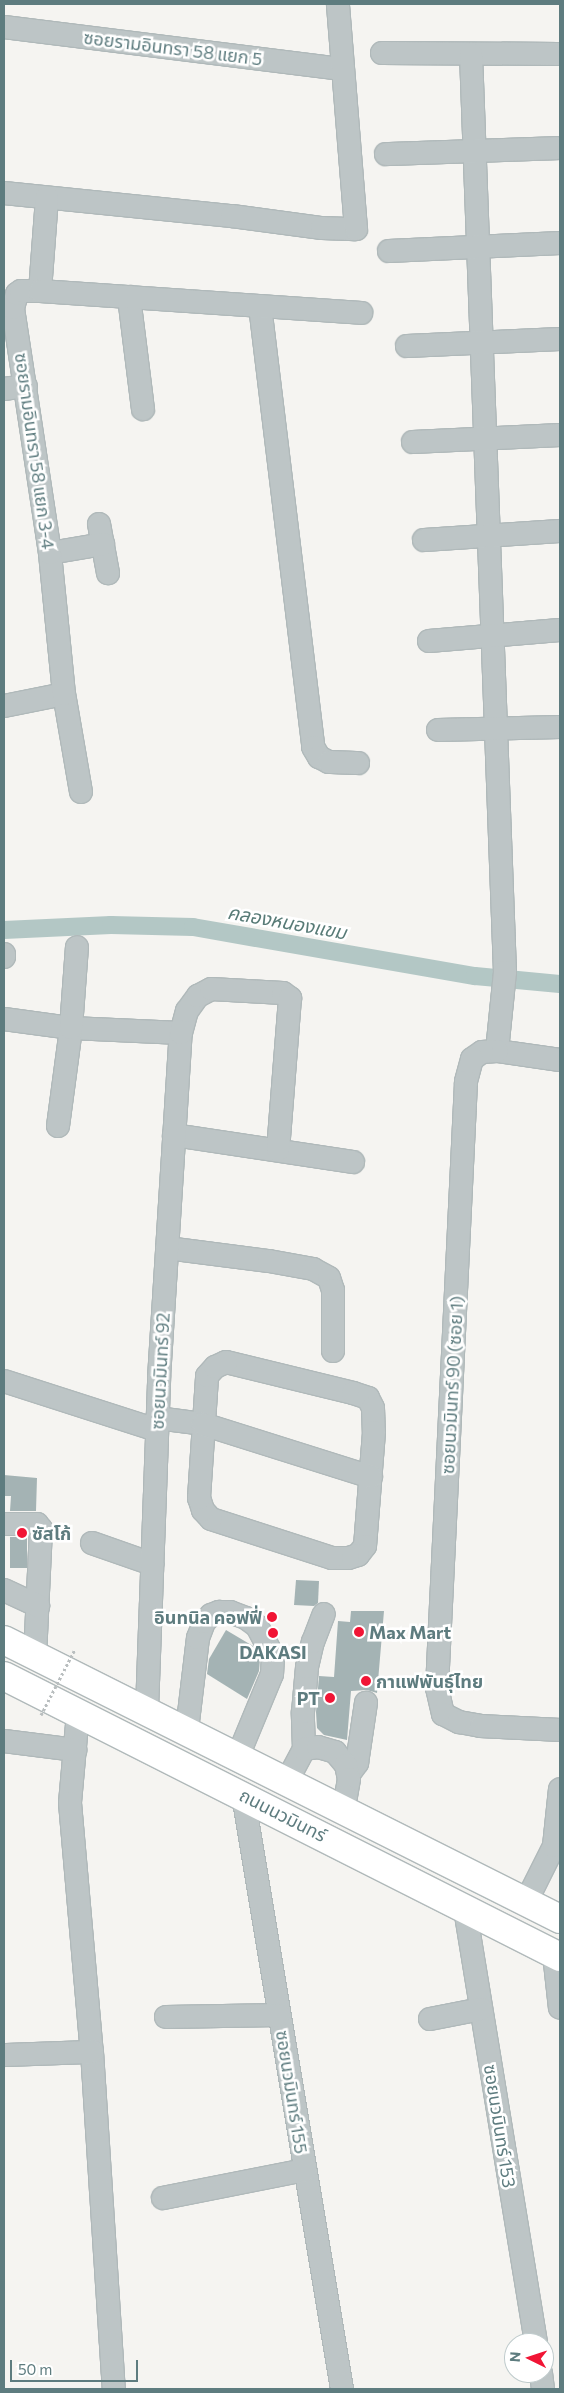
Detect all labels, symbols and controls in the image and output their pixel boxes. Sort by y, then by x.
street label: ซอยรามอินทรา 58 แยก 5 [82,26,264,70]
street label: ซอยรามอินทรา 58 แยก 3-4 [11,351,59,551]
water label: คลองหนองแขม [226,900,348,944]
street label: ซอยนวมินทร์ 90 (ซอย 1) [437,1295,467,1475]
street label: ซอยนวมินทร์ 92 [146,1312,174,1430]
place label: ซัสโก้ [32,1522,71,1544]
marker: ซัสโก้ [16,1527,28,1539]
place label: อินทนิล คอฟฟี่ [154,1606,262,1628]
marker: อินทนิล คอฟฟี่ [266,1611,278,1623]
place label: Max Mart [369,1621,451,1643]
marker: Max Mart [353,1626,365,1638]
marker: DAKASI [267,1627,279,1639]
place label: DAKASI [239,1641,307,1663]
place label: กาแฟพันธุ์ไทย [376,1670,483,1692]
marker: กาแฟพันธุ์ไทย [360,1675,372,1687]
place label: PT [297,1687,320,1709]
marker: PT [324,1692,336,1704]
street label: ถนนนวมินทร์ [236,1784,330,1846]
street label: ซอยนวมินทร์ 155 [272,2029,312,2155]
street label: ซอยนวมินทร์ 153 [480,2063,520,2189]
north arrow [504,2333,554,2383]
scale bar [12,2350,140,2382]
text: N [506,2351,523,2363]
text: 50 m [18,2360,52,2378]

